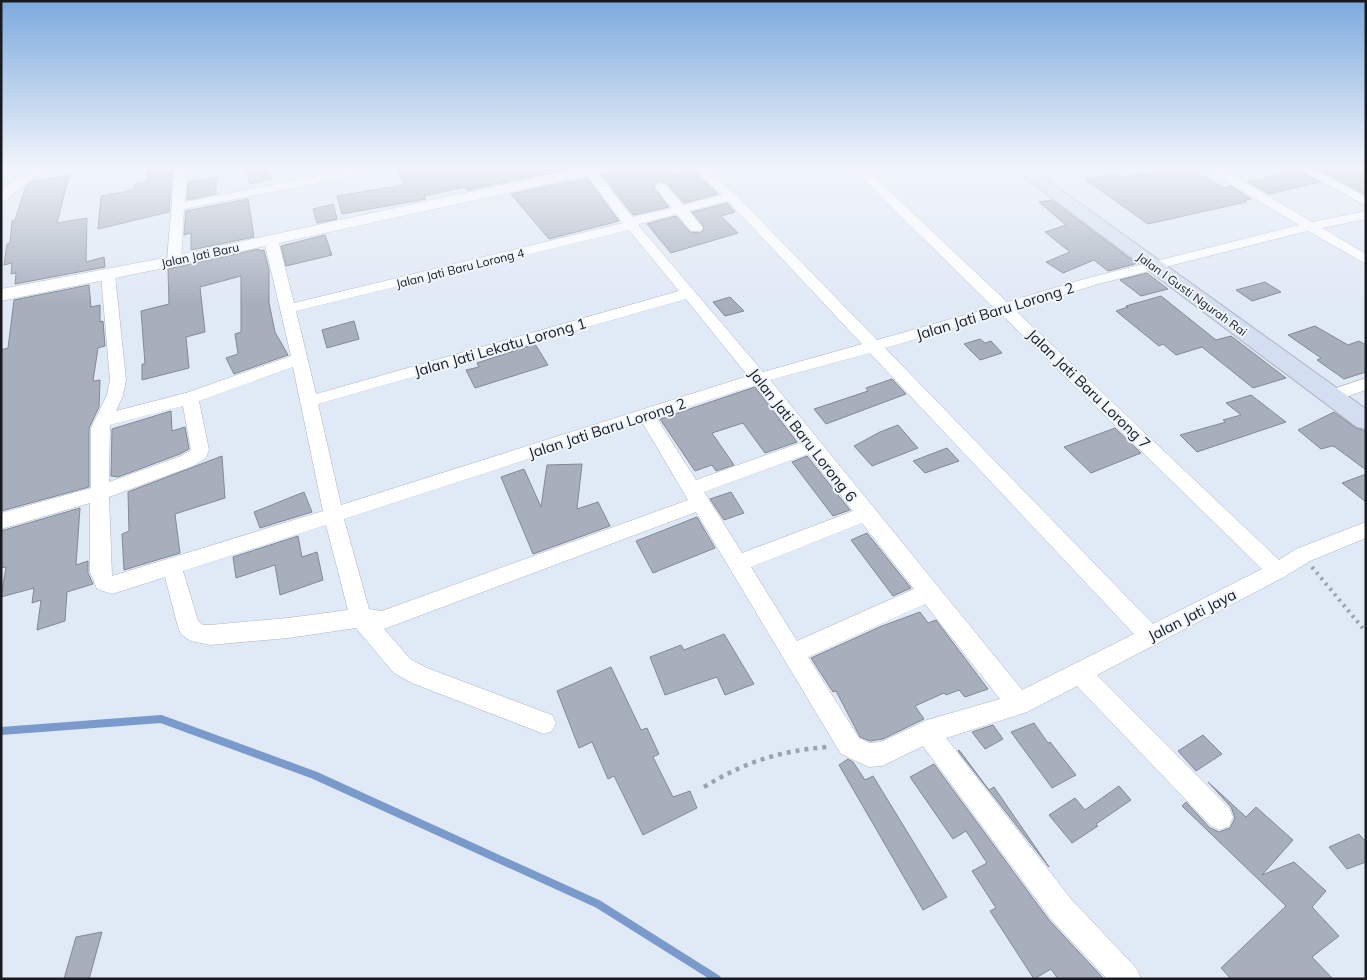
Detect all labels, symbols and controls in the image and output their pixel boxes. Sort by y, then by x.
street label: Jalan Jati Baru [160,239,240,271]
street label: Jalan Jati Baru Lorong 4 [394,245,526,291]
street label: Jalan I Gusti Ngurah Rai [1134,249,1250,339]
street label: Jalan Jati Baru Lorong 2 [914,278,1076,344]
street label: Jalan Jati Lekatu Lorong 1 [412,313,588,381]
street label: Jalan Jati Baru Lorong 7 [1023,325,1155,453]
street label: Jalan Jati Baru Lorong 6 [745,364,861,506]
street label: Jalan Jati Baru Lorong 2 [526,394,688,462]
street label: Jalan Jati Jaya [1145,585,1239,645]

